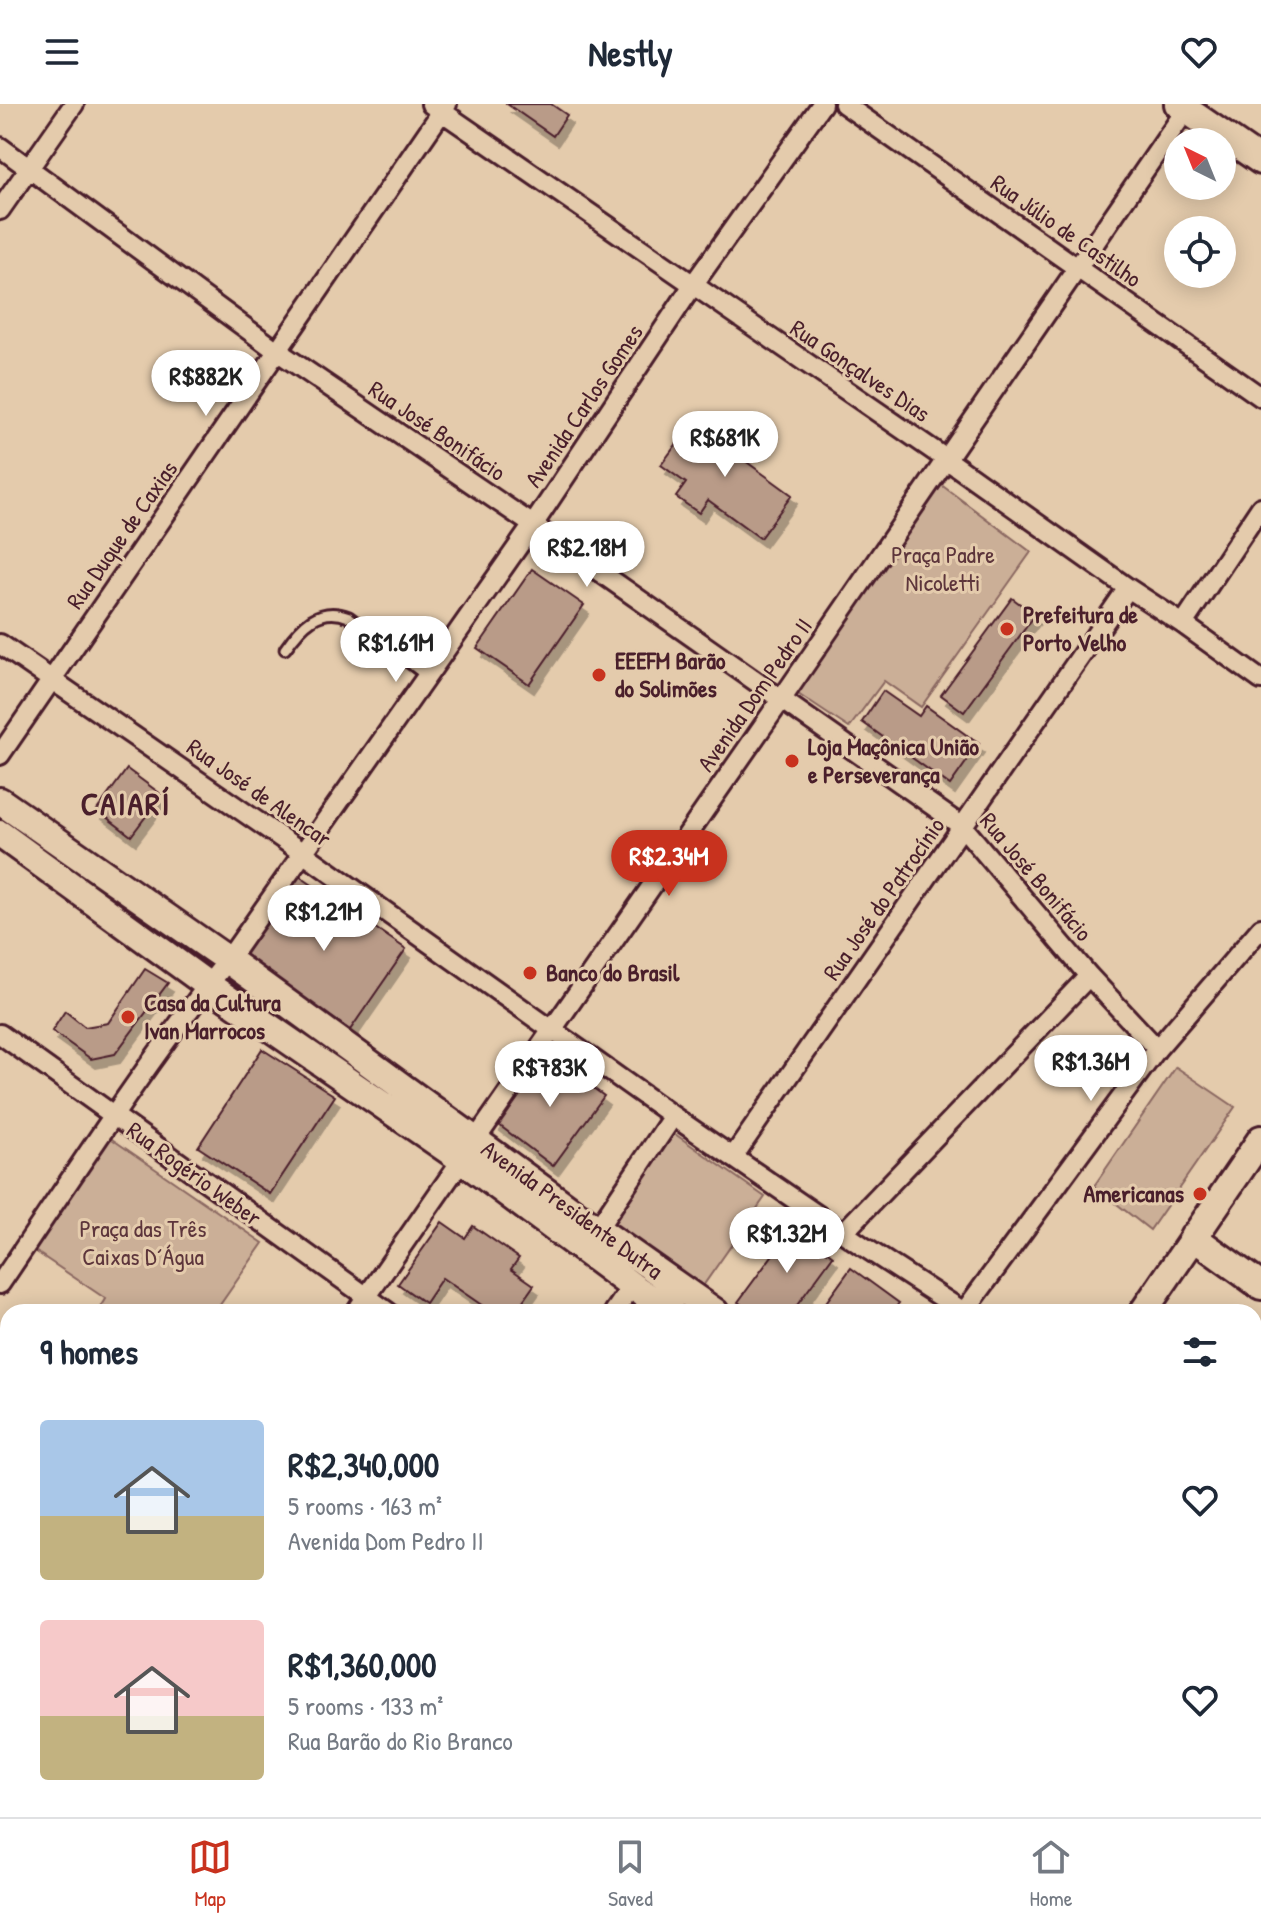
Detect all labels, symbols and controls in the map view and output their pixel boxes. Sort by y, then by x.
text: Nestly [588,28,673,77]
icon: menu [40,30,84,74]
icon: heart [1177,30,1221,74]
north arrow [1164,128,1236,200]
map controls [1164,128,1236,288]
street label: Rua Júlio de Castilho [985,166,1148,294]
button: locate [1164,216,1236,288]
street label: Rua Gonçalves Dias [784,312,937,429]
street label: Avenida Carlos Gomes [517,318,650,493]
pin: R$882K [141,350,271,418]
text: R$882K [169,358,243,393]
street label: Rua José Bonifácio [363,373,513,488]
pin: R$681K [660,411,790,479]
text: R$681K [690,419,760,454]
street label: Rua Duque de Caxias [58,454,184,615]
pin: R$2.18M [513,521,661,589]
text: R$2.18M [548,529,626,564]
park label: Praça Padre Nicoletti [891,538,995,598]
place label: Prefeitura de Porto Velho [1023,598,1138,658]
street label: Avenida Dom Pedro II [689,611,819,778]
pin: R$1.61M [322,616,470,684]
marker: Prefeitura de Porto Velho [998,620,1016,638]
text: R$1.61M [358,624,434,659]
place label: EEEFM Barão do Solimões [615,644,726,704]
marker: EEEFM Barão do Solimões [590,666,608,684]
place label: Loja Maçônica União e Perseverança [808,730,979,790]
street label: Rua José de Alencar [181,731,338,854]
marker: Loja Maçônica União e Perseverança [783,752,801,770]
district label: CAIARÍ [81,782,171,825]
street label: Rua José Bonifácio [973,805,1100,948]
street label: Rua José do Patrocínio [815,811,951,986]
pin: R$2.34M [595,830,743,898]
text: R$2.34M [629,838,709,873]
pin: R$1.21M [250,885,398,953]
text: R$1.21M [285,893,363,928]
place label: Banco do Brasil [546,956,680,988]
marker: Banco do Brasil [521,964,539,982]
place label: Casa da Cultura Ivan Marrocos [144,986,281,1046]
marker: Casa da Cultura Ivan Marrocos [119,1008,137,1026]
pin: R$1.36M [1017,1035,1165,1103]
pin: R$783K [485,1041,615,1109]
text: R$1.36M [1052,1043,1130,1078]
text: R$783K [513,1049,587,1084]
street label: Rua Rogério Weber [121,1113,268,1233]
street label: Avenida Presidente Dutra [475,1132,670,1286]
place label: Americanas [1084,1177,1184,1209]
marker: Americanas [1191,1185,1209,1203]
pin: R$1.32M [713,1207,861,1275]
park label: Praça das Três Caixas D´Água [79,1212,207,1272]
text: R$1.32M [747,1215,827,1250]
text: 9 homes [40,1329,138,1375]
icon: filters [1178,1330,1222,1374]
text: R$2,340,000 [288,1442,439,1488]
icon: home [104,1452,200,1548]
icon: heart [1178,1478,1222,1522]
text: 5 rooms · 163 m² [288,1488,442,1523]
text: Avenida Dom Pedro II [288,1523,484,1558]
text: R$1,360,000 [288,1642,436,1688]
icon: home [104,1652,200,1748]
icon: heart [1178,1678,1222,1722]
text: 5 rooms · 133 m² [288,1688,443,1723]
text: Rua Barão do Rio Branco [288,1723,513,1758]
tab: Map [188,1835,232,1913]
tab: Saved [608,1835,653,1913]
tab: Home [1029,1835,1073,1913]

